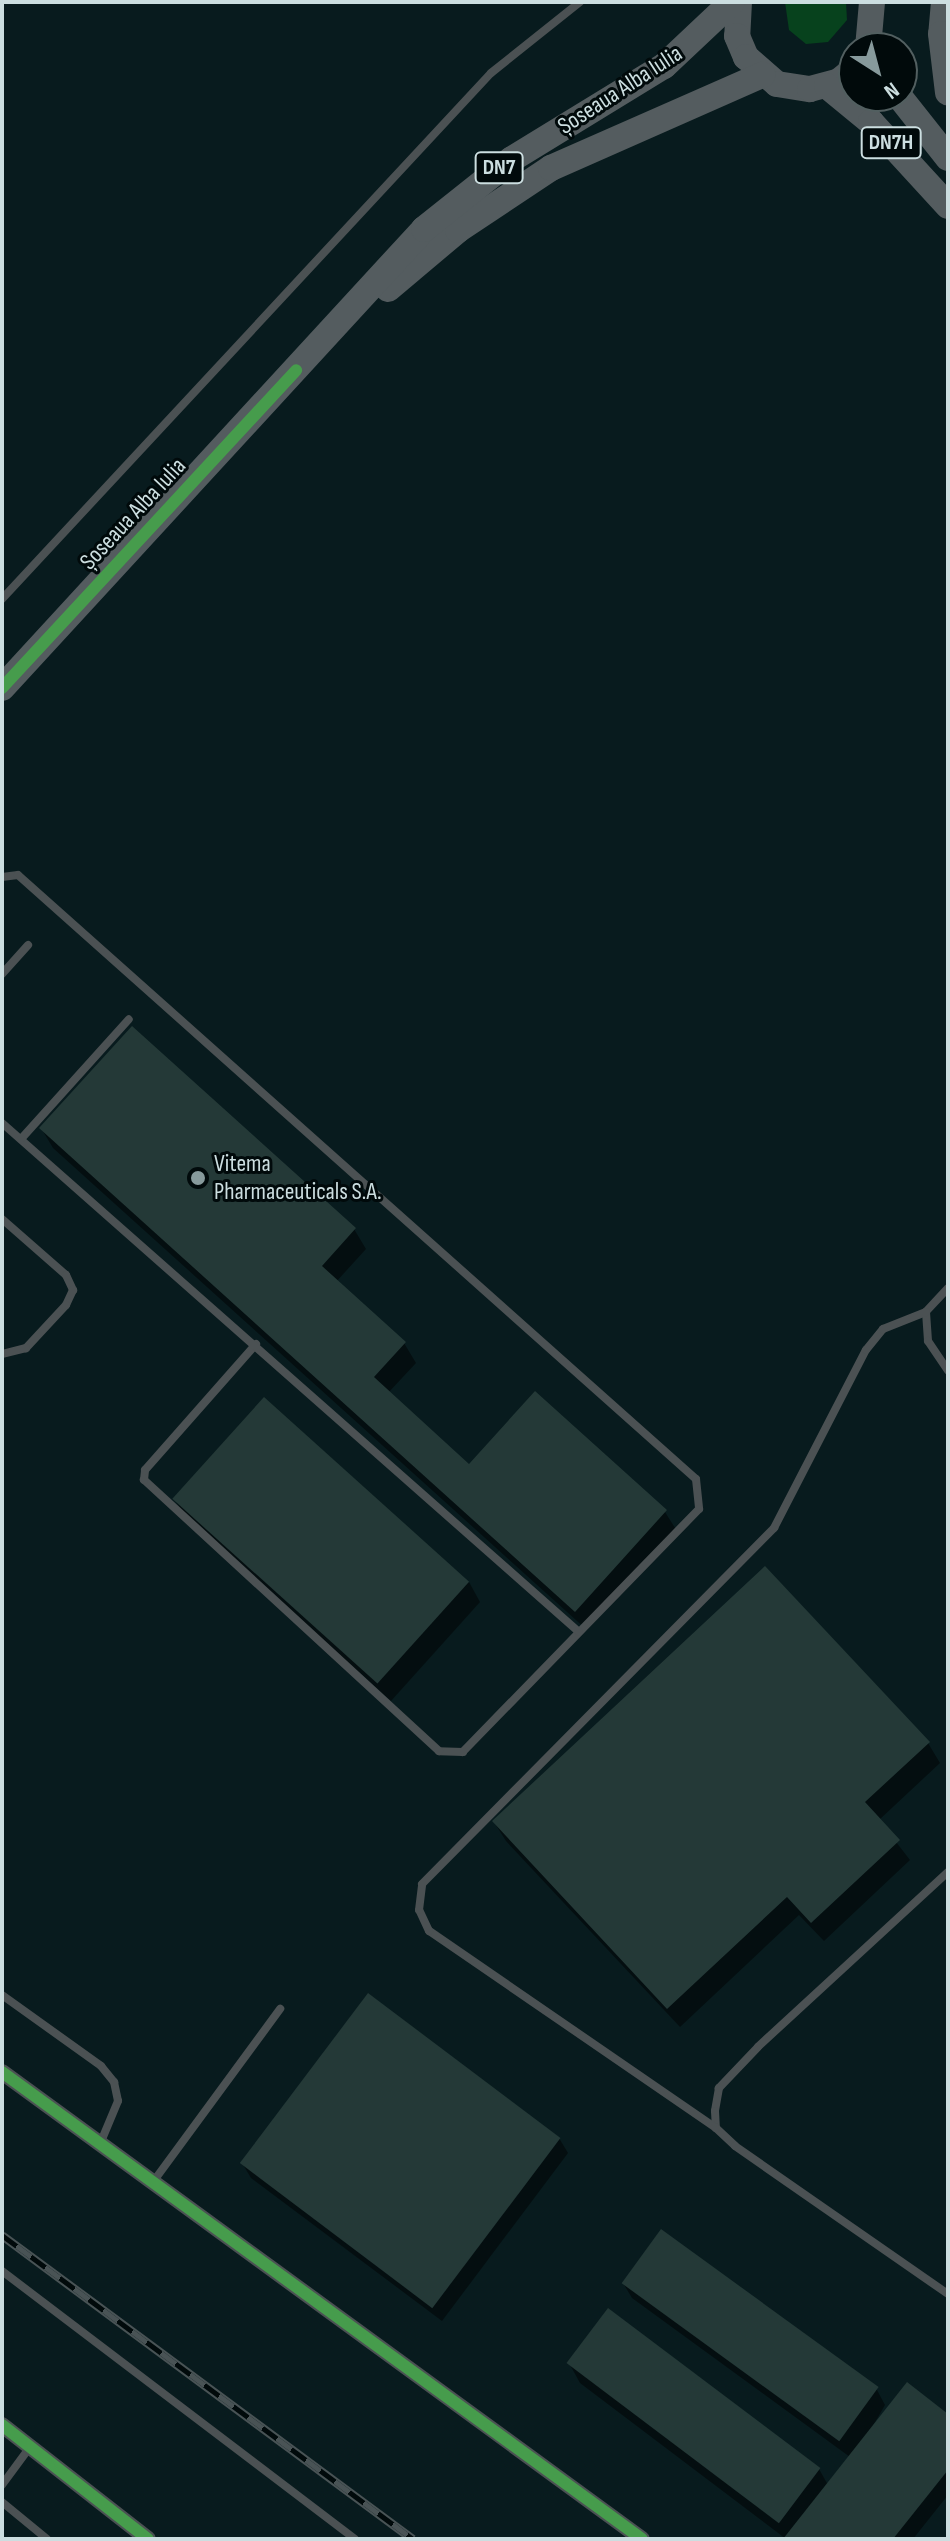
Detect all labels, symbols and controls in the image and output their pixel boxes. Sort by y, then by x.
north arrow [838,32,918,112]
street label: Șoseaua Alba Iulia [552,39,688,141]
text: N [879,76,904,105]
road number: DN7H [859,125,923,161]
road number: DN7 [473,150,525,186]
street label: Șoseaua Alba Iulia [74,452,192,576]
place label: Vitema Pharmaceuticals S.A. [214,1150,382,1206]
marker: Vitema Pharmaceuticals S.A. [189,1169,207,1187]

